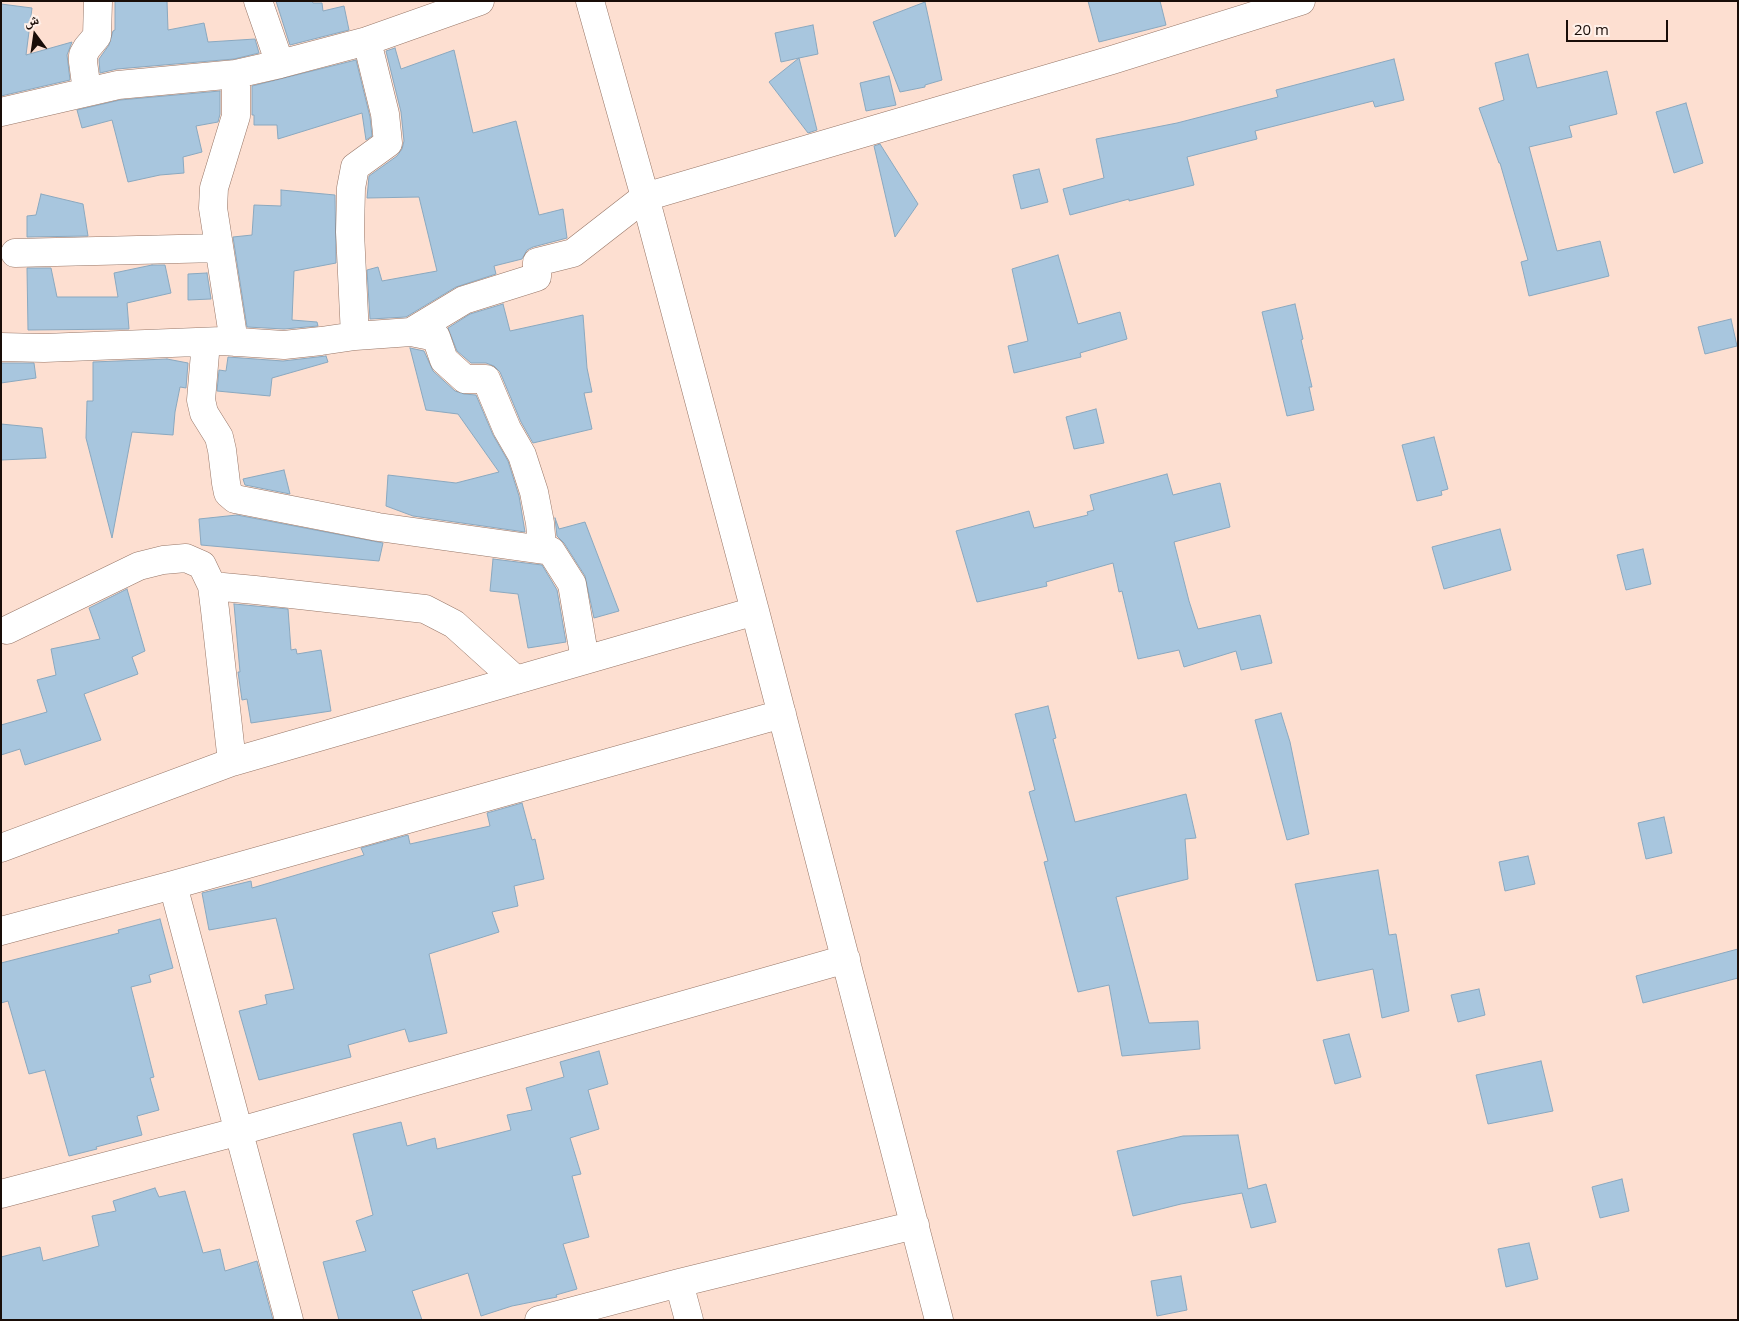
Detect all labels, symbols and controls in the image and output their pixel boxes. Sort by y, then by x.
text: ش [22,9,41,31]
north arrow [10,10,60,60]
scale bar [1569,10,1672,42]
text: 20 m [1574,19,1609,39]

